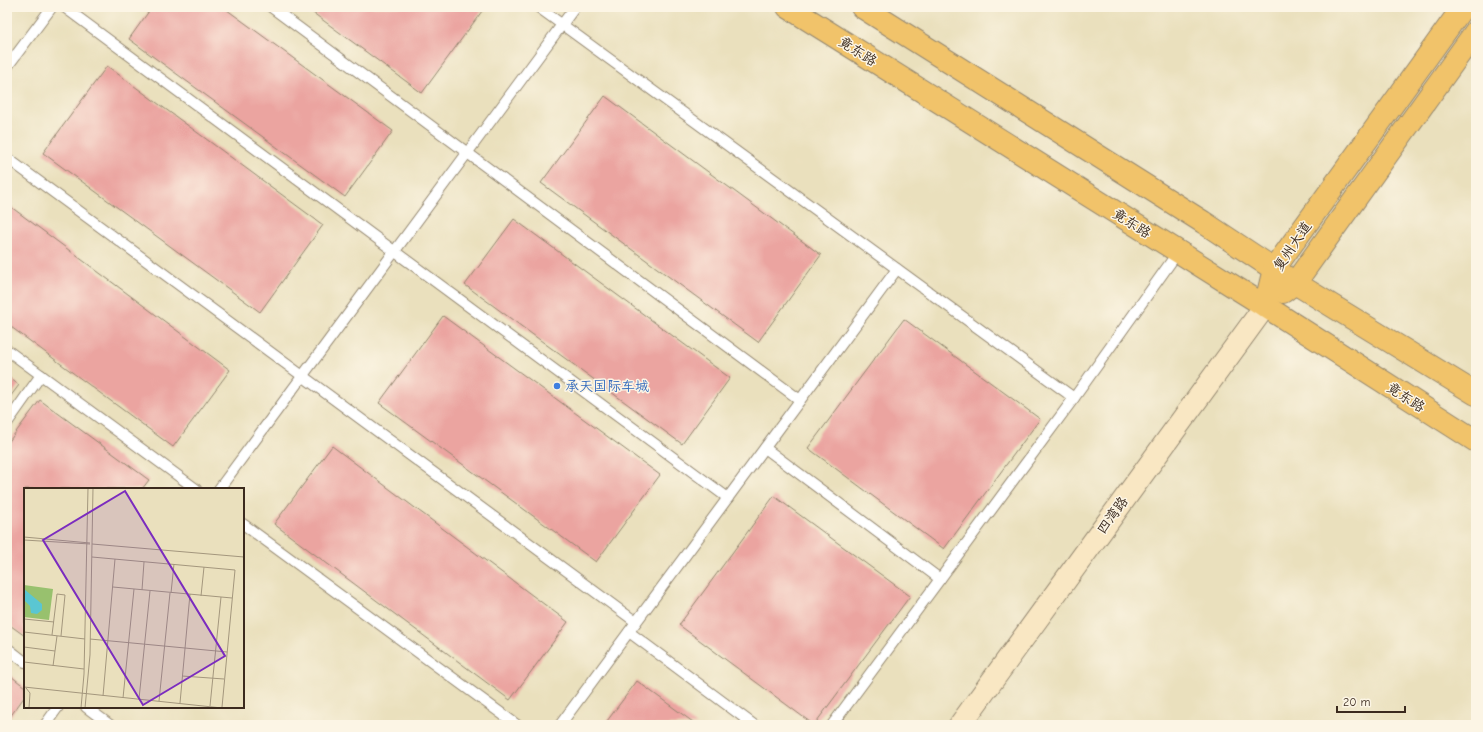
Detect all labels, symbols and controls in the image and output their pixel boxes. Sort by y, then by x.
street label: 竟东路 [835,33,880,70]
street label: 竟东路 [1109,205,1154,242]
street label: 复州大道 [1270,218,1315,274]
place label: 承天国际车城 [565,378,649,395]
street label: 竟东路 [1383,379,1428,416]
marker: 承天国际车城 [552,381,562,391]
inset map [24,488,244,708]
street label: 四湾路 [1093,493,1132,537]
scale bar [1337,688,1405,714]
text: 20 m [1343,695,1371,709]

